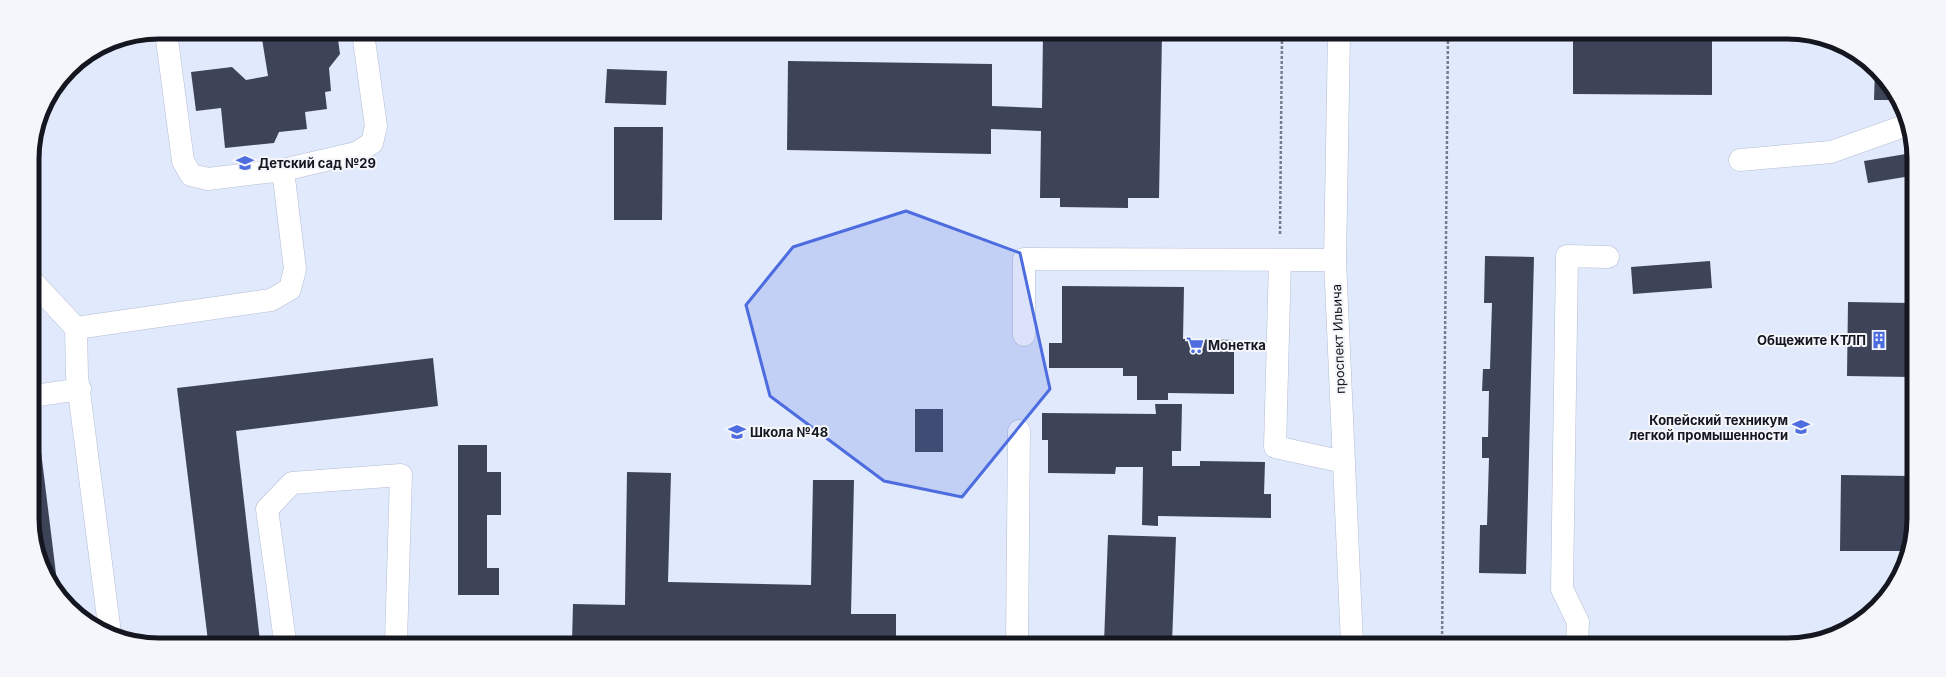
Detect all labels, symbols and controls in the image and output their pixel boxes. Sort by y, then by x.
school or university icon: Детский сад №29 [235,153,255,173]
place label: Детский сад №29 [258,155,376,171]
street label: проспект Ильича [1328,284,1348,394]
building icon: Общежите КТЛП [1869,330,1889,350]
place label: Общежите КТЛП [1757,332,1866,348]
supermarket icon: Монетка [1185,335,1205,355]
place label: Монетка [1208,337,1266,353]
place label: Копейский техникум легкой промышенности [1629,412,1788,443]
school or university icon: Копейский техникум легкой промышенности [1791,417,1811,437]
school or university icon: Школа №48 [727,422,747,442]
place label: Школа №48 [750,424,828,440]

